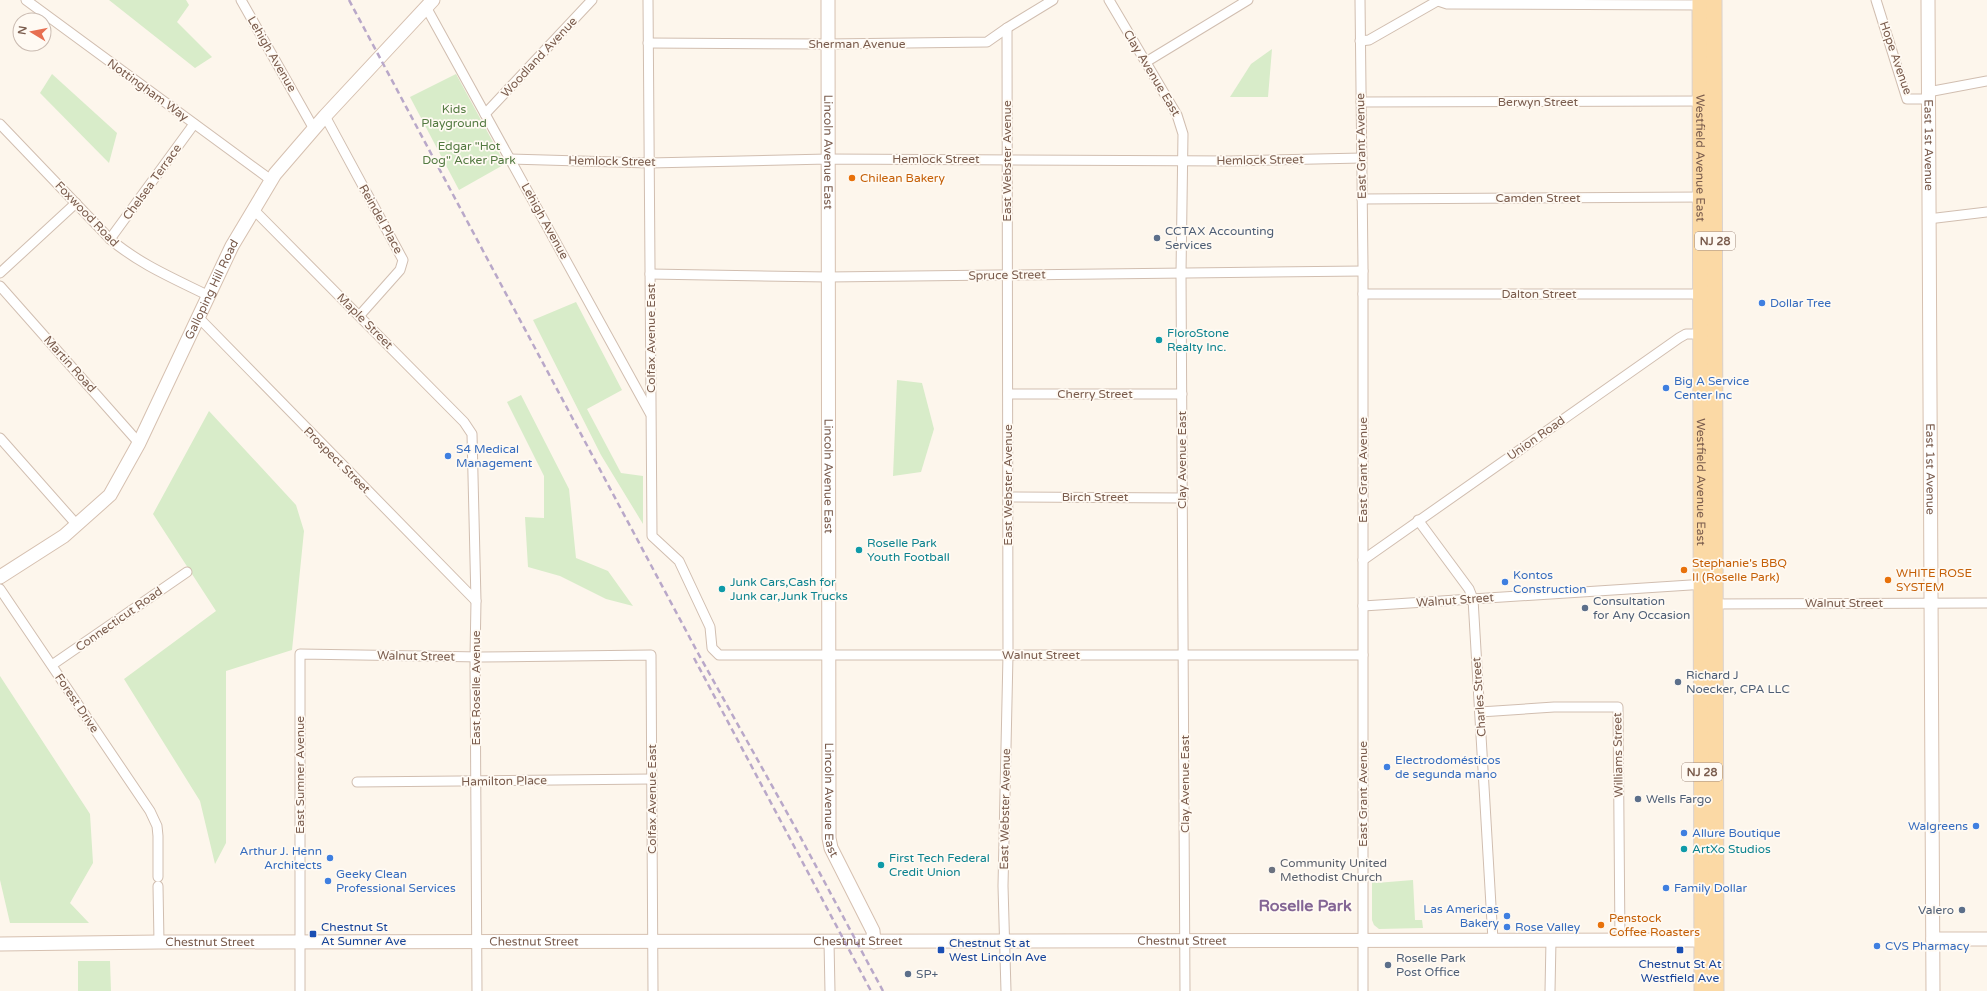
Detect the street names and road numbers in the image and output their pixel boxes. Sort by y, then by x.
street label: Lehigh Avenue [245,14,299,94]
street label: Woodland Avenue [498,14,580,100]
street label: Hope Avenue [1877,19,1915,97]
street label: Clay Avenue East [1121,27,1184,119]
street label: Sherman Avenue [808,37,906,51]
street label: Nottingham Way [105,56,192,124]
street label: East Grant Avenue [1353,93,1369,199]
street label: Lincoln Avenue East [821,94,835,210]
street label: Westfield Avenue East [1693,94,1707,222]
street label: Berwyn Street [1498,95,1579,109]
street label: East 1st Avenue [1922,99,1936,191]
street label: East Webster Avenue [1000,100,1014,222]
street label: Chelsea Terrace [120,141,184,223]
street label: Hemlock Street [892,152,980,166]
street label: Hemlock Street [1216,152,1304,168]
street label: Hemlock Street [568,153,656,169]
street label: Foxwood Road [52,178,122,250]
street label: Lehigh Avenue [518,180,572,262]
street label: Reindel Place [356,182,406,256]
street label: Camden Street [1495,191,1581,205]
road number: NJ 28 [1695,232,1735,250]
street label: Galloping Hill Road [182,237,241,342]
street label: Spruce Street [968,267,1046,283]
street label: Colfax Avenue East [644,283,658,393]
street label: Dalton Street [1501,287,1577,301]
street label: Maple Street [334,290,396,352]
street label: Martin Road [41,333,99,395]
street label: Cherry Street [1057,387,1133,401]
street label: Clay Avenue East [1175,410,1189,509]
street label: Union Road [1505,413,1567,463]
street label: East Grant Avenue [1356,417,1370,523]
street label: Lincoln Avenue East [821,418,836,534]
street label: Westfield Avenue East [1694,418,1708,546]
street label: East 1st Avenue [1923,423,1938,515]
street label: Prospect Street [301,424,373,496]
street label: East Webster Avenue [1001,424,1015,546]
street label: Birch Street [1062,490,1129,504]
street label: Connecticut Road [73,584,165,654]
street label: Walnut Street [1416,590,1495,610]
street label: Walnut Street [1805,596,1883,610]
street label: East Roselle Avenue [469,630,483,745]
street label: Walnut Street [377,648,456,664]
street label: Walnut Street [1002,648,1080,662]
street label: Charles Street [1469,656,1489,737]
street label: Forest Drive [52,671,102,735]
street label: Williams Street [1610,712,1626,798]
street label: East Sumner Avenue [293,716,307,834]
street label: Clay Avenue East [1178,734,1192,833]
street label: East Grant Avenue [1356,741,1370,847]
street label: Lincoln Avenue East [822,742,842,860]
street label: Colfax Avenue East [645,744,659,854]
street label: East Webster Avenue [997,748,1013,870]
road number: NJ 28 [1682,763,1722,781]
street label: Hamilton Place [461,773,547,789]
street label: Chestnut Street [489,934,579,949]
street label: Chestnut Street [813,934,903,948]
street label: Chestnut Street [1137,934,1227,948]
street label: Chestnut Street [165,935,255,949]

